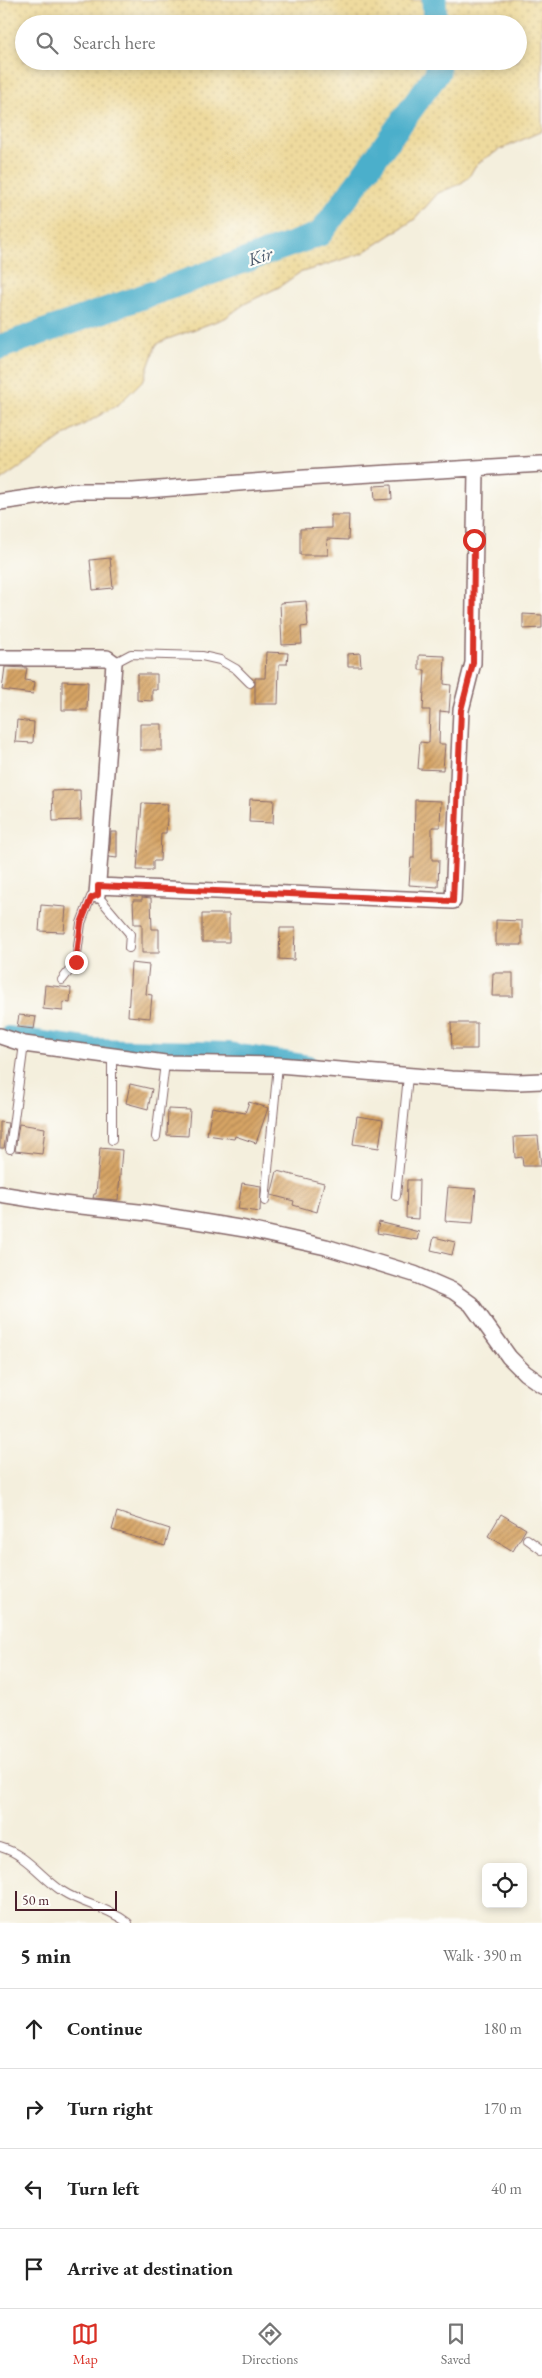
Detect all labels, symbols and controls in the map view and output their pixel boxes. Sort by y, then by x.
search box [15,15,527,70]
icon: search [33,29,61,57]
text: Search here [73,30,155,55]
water label: Kir [244,241,276,271]
route start [463,529,486,552]
route end [65,951,88,974]
map controls [482,1863,527,1908]
button: locate [482,1863,527,1908]
scale bar [15,1888,118,1911]
text: 50 m [22,1891,49,1909]
text: 5 min [20,1942,71,1969]
text: Walk · 390 m [443,1945,522,1966]
icon: ahead [20,2015,48,2043]
text: Continue [67,2016,142,2041]
text: 180 m [483,2018,522,2039]
icon: right [20,2095,48,2123]
text: Turn right [67,2096,153,2121]
text: 170 m [483,2098,522,2119]
icon: left [20,2175,48,2203]
text: Turn left [67,2176,139,2201]
text: 40 m [491,2178,522,2199]
icon: arrive [20,2255,48,2283]
text: Arrive at destination [67,2256,233,2281]
tab: Map [71,2320,99,2368]
tab: Directions [242,2320,298,2368]
tab: Saved [441,2320,471,2368]

